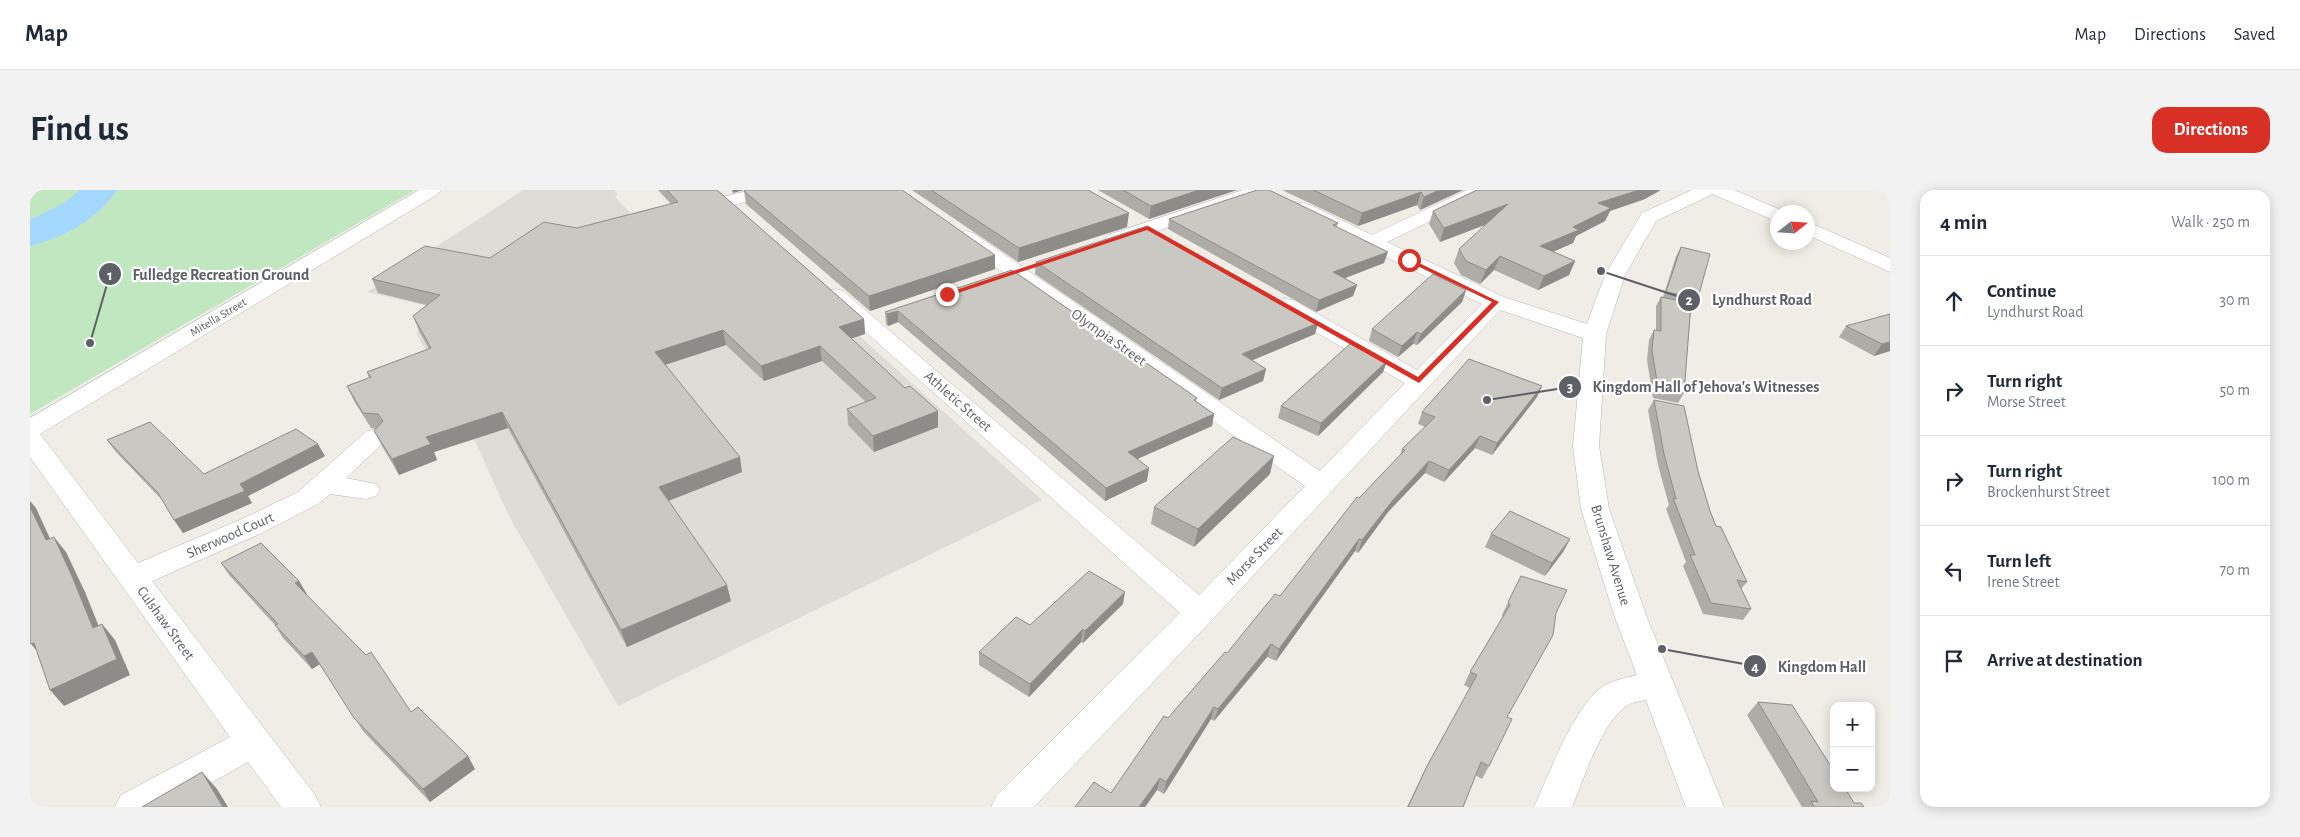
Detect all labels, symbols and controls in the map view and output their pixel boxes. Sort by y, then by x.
text: Map [25,22,68,46]
text: Map [2075,26,2106,44]
text: Directions [2134,26,2206,44]
text: Saved [2234,26,2275,44]
button: Directions [2152,107,2270,153]
text: Find us [30,112,129,147]
north arrow [1770,205,1815,250]
text: 4 min [1940,212,1987,233]
text: Walk · 250 m [2171,214,2250,230]
route start [1398,249,1421,272]
callout: Fulledge Recreation Ground [97,259,319,290]
text: Fulledge Recreation Ground [133,267,310,283]
text: 1 [107,268,113,283]
text: Continue [1987,282,2056,301]
route end [936,283,959,306]
callout: Lyndhurst Road [1677,284,1822,315]
icon: ahead [1940,287,1968,315]
text: Lyndhurst Road [1712,292,1812,309]
text: 30 m [2220,292,2250,308]
text: 2 [1685,293,1693,308]
street label: Mitella Street [188,295,248,338]
text: Lyndhurst Road [1987,304,2084,320]
street label: Olympia Street [1069,306,1149,369]
street label: Athletic Street [921,368,994,435]
callout: Kingdom Hall of Jehova's Witnesses [1558,371,1830,402]
text: Turn right [1987,372,2062,391]
icon: right [1940,377,1968,405]
text: Kingdom Hall of Jehova's Witnesses [1593,379,1819,395]
text: 3 [1567,380,1573,395]
text: 50 m [2219,382,2250,398]
text: Morse Street [1987,394,2066,410]
text: Turn right [1987,462,2062,481]
icon: right [1940,467,1968,495]
text: 100 m [2212,472,2250,488]
text: Brockenhurst Street [1987,484,2110,500]
street label: Brunshaw Avenue [1588,503,1633,607]
street label: Sherwood Court [184,509,276,561]
street label: Morse Street [1223,524,1286,588]
text: Turn left [1987,552,2051,571]
icon: left [1940,557,1968,585]
text: 70 m [2219,562,2250,578]
text: Irene Street [1987,574,2060,590]
street label: Culshaw Street [134,584,197,663]
icon: arrive [1940,647,1968,675]
callout: Kingdom Hall [1743,651,1876,682]
text: Arrive at destination [1987,651,2143,670]
text: Kingdom Hall [1778,659,1866,675]
text: 4 [1751,660,1759,675]
map controls [1830,702,1875,792]
button: + [1830,702,1875,747]
button: − [1830,747,1875,792]

